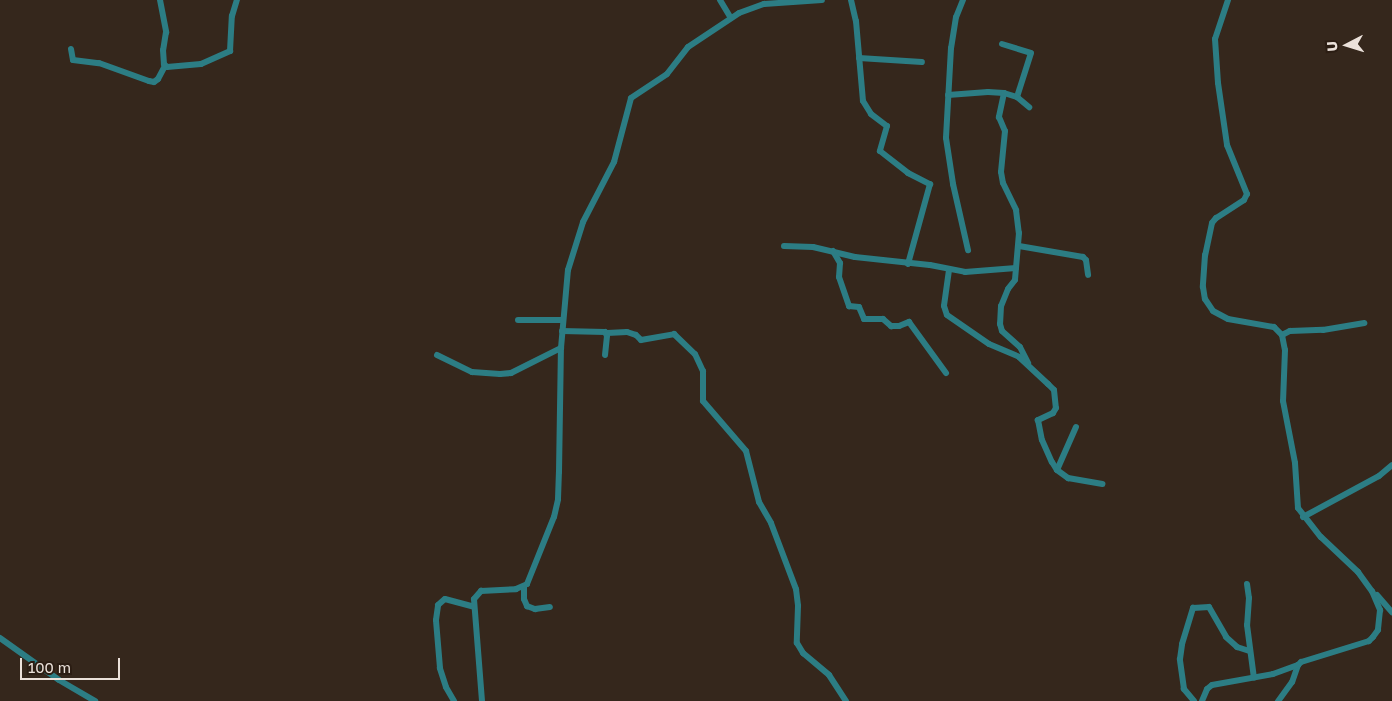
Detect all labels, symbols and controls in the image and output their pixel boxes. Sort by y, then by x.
north arrow [1322,20,1372,70]
text: U [1323,41,1340,52]
scale bar [22,648,122,680]
text: 100 m [28,658,71,676]

